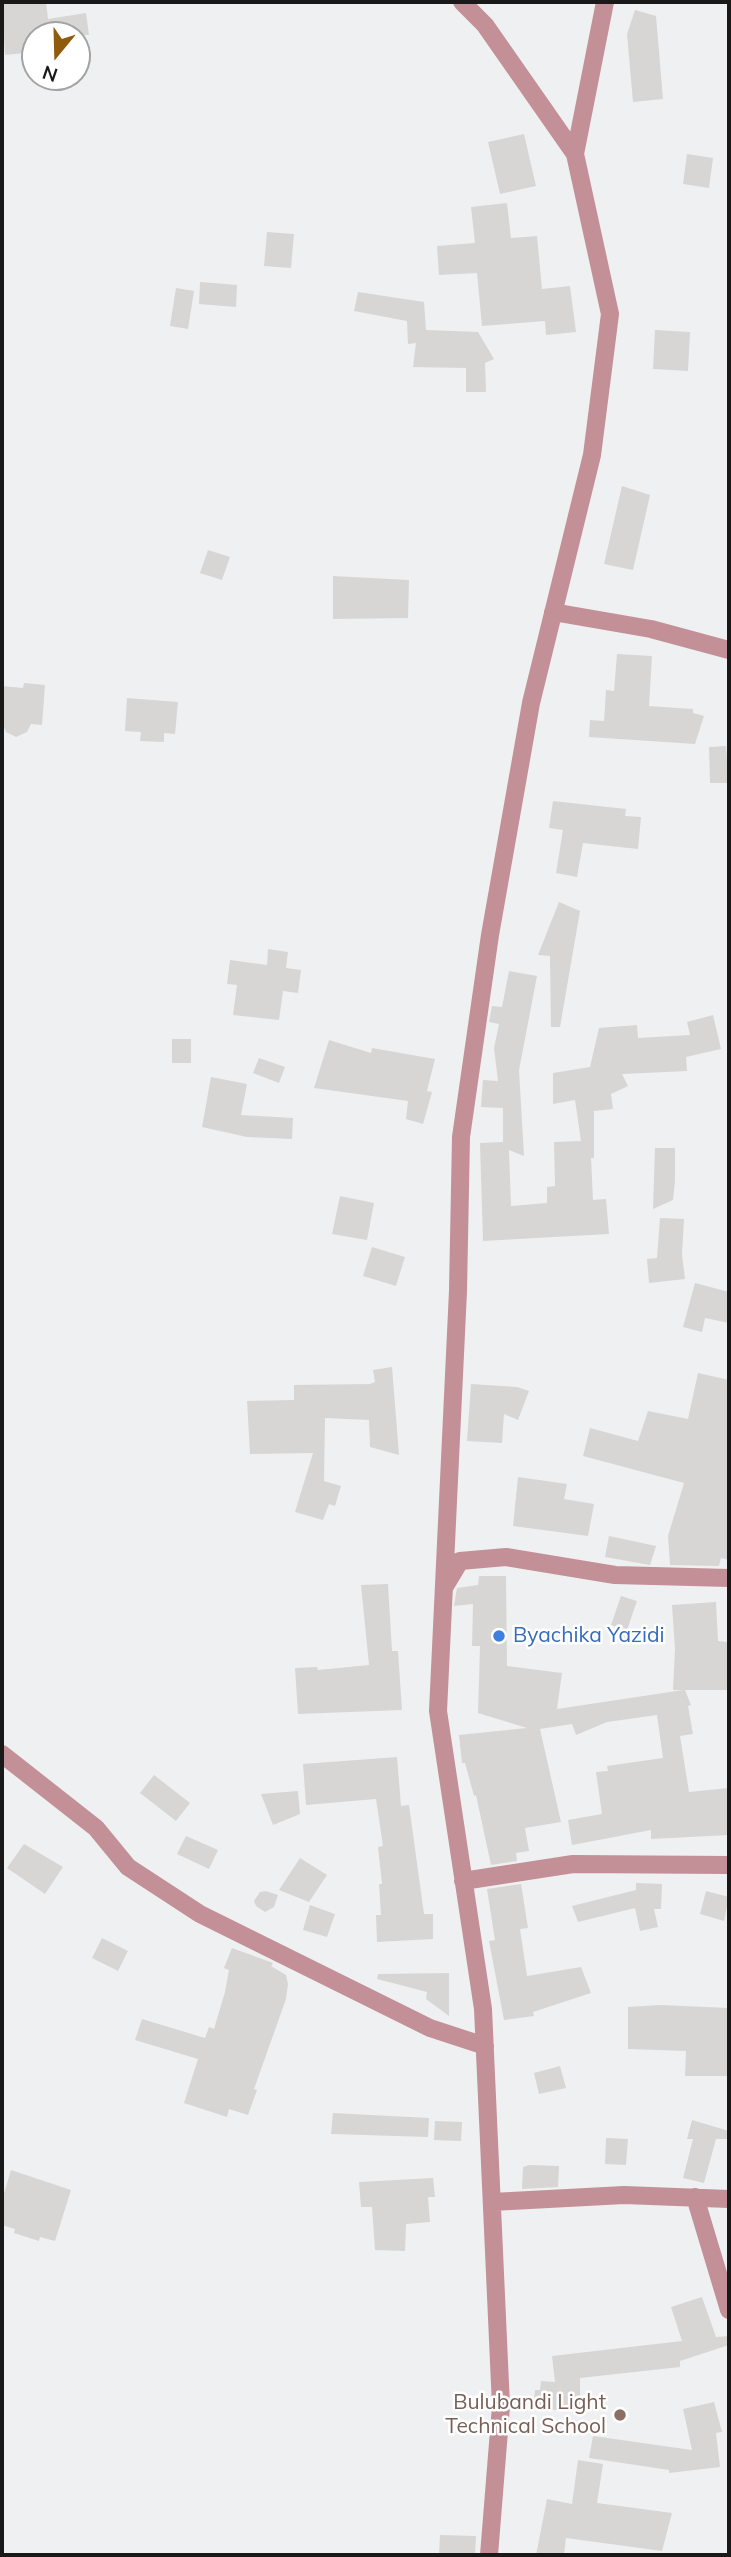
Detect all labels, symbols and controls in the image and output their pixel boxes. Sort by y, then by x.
north arrow [21,21,91,91]
text: N [39,60,61,88]
place label: Byachika Yazidi [513,1623,665,1649]
marker: Byachika Yazidi [491,1628,507,1644]
place label: Bulubandi Light Technical School [445,2390,606,2440]
marker: Bulubandi Light Technical School [612,2407,628,2423]

